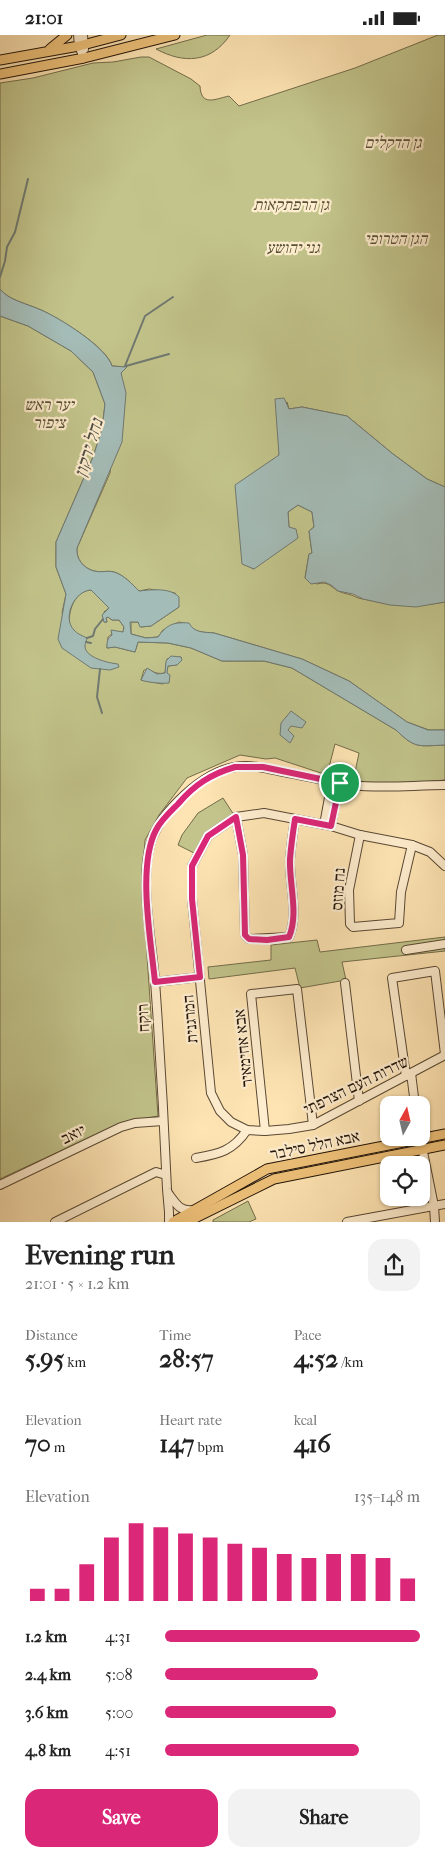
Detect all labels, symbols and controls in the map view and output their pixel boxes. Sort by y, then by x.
text: 21:01 [25,7,63,29]
park label: גן הדקלים [364,133,423,152]
park label: גן הרפתקאות [253,195,330,214]
park label: הגן הטרופי [365,229,429,248]
park label: גני יהושע [266,238,321,257]
park label: יער ראש ציפור [24,395,75,432]
water label: נחל ירקון [70,414,108,480]
pin [319,762,361,804]
icon: arrive [326,769,354,797]
street label: נח מוזס [327,867,349,911]
street label: המרגנית [178,994,202,1044]
street label: רוקח [133,1003,153,1033]
street label: אבא אחימאיר [229,1008,257,1088]
street label: שדרות העם הצרפתי [300,1051,412,1119]
north arrow [380,1096,430,1146]
map controls [380,1096,430,1206]
street label: יואב [58,1120,88,1148]
street label: אבא הלל סילבר [268,1126,362,1164]
button: locate [380,1156,430,1206]
text: Evening run [25,1238,175,1271]
button: share [368,1239,420,1291]
text: 21:01 · 5 × 1.2 km [25,1274,129,1293]
text: Distance [25,1327,78,1344]
text: Time [159,1327,191,1344]
text: Pace [294,1327,322,1344]
text: 5.95 [25,1344,64,1373]
text: 28:57 [159,1344,214,1373]
text: 4:52 [294,1344,338,1373]
text: km [64,1354,86,1371]
text: /km [338,1354,363,1371]
text: Elevation [25,1412,82,1429]
text: Heart rate [159,1412,222,1429]
text: kcal [294,1412,317,1429]
text: 70 [25,1429,51,1458]
text: 147 [159,1429,194,1458]
text: 416 [294,1429,331,1458]
text: m [51,1439,65,1456]
text: bpm [194,1439,224,1456]
text: Elevation [25,1487,90,1506]
text: 135–148 m [354,1487,420,1506]
text: 1.2 km [25,1627,67,1646]
text: 4:31 [105,1627,131,1646]
text: 2.4 km [25,1665,71,1684]
text: 5:08 [105,1665,133,1684]
text: 3.6 km [25,1703,68,1722]
text: 5:00 [105,1703,133,1722]
text: 4.8 km [25,1741,71,1760]
text: 4:51 [105,1741,131,1760]
button: Save [25,1789,218,1847]
button: Share [228,1789,420,1847]

